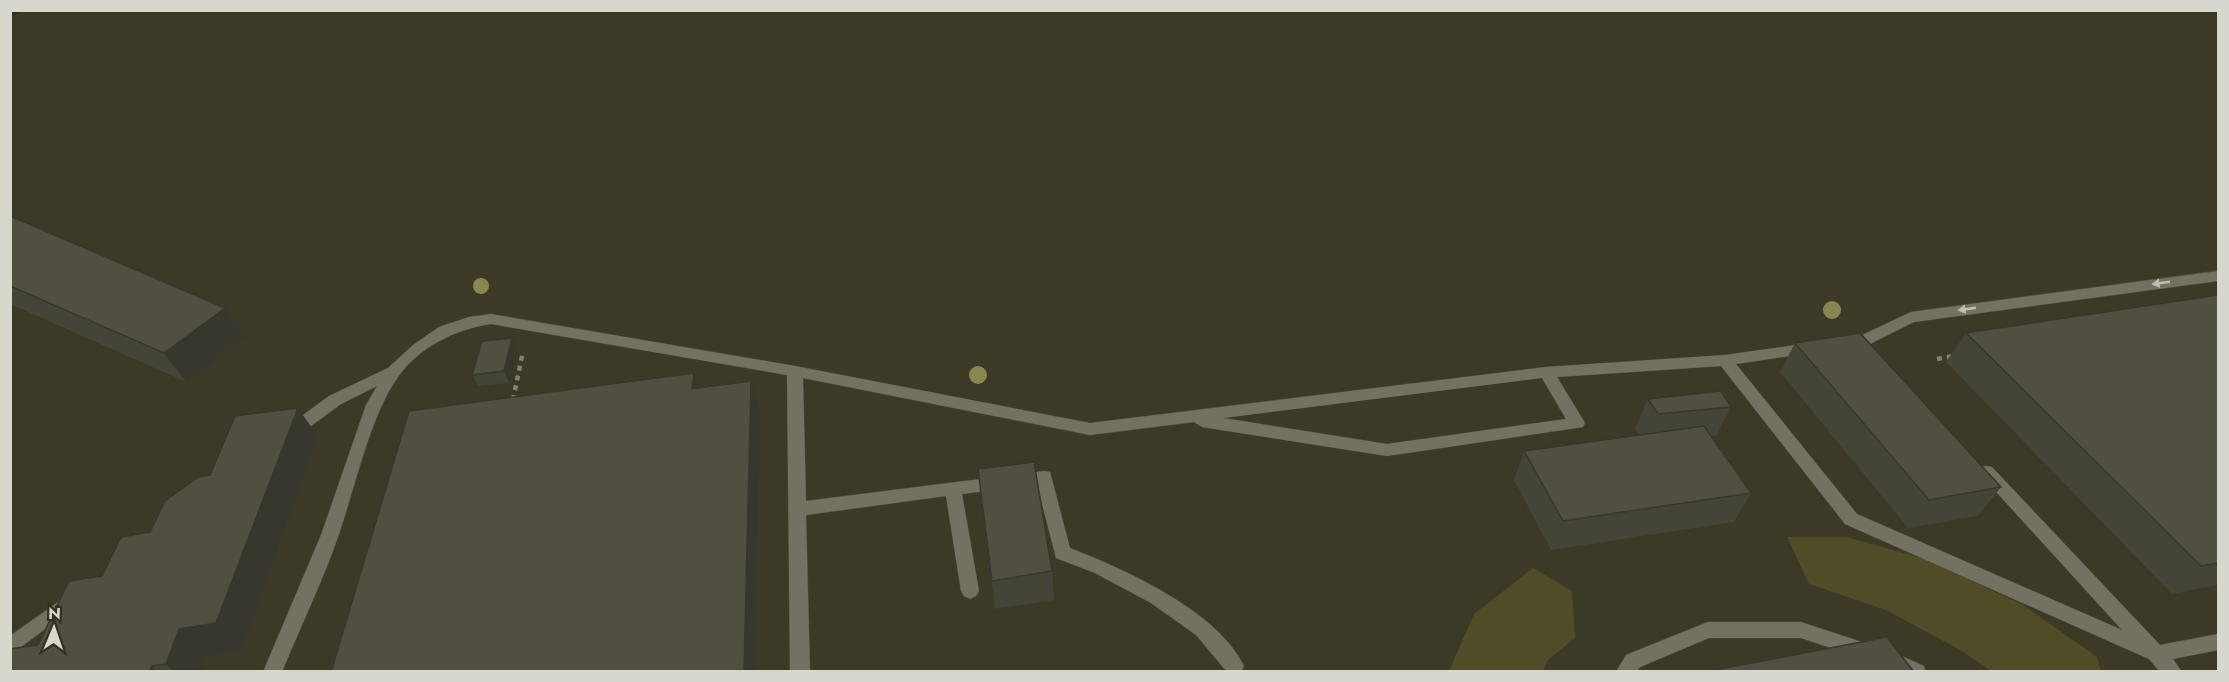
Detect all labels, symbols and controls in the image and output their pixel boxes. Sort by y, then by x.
one-way arrow [2151,279,2170,288]
one-way arrow [1958,305,1977,314]
north arrow [24,598,84,658]
text: N [48,602,61,625]

